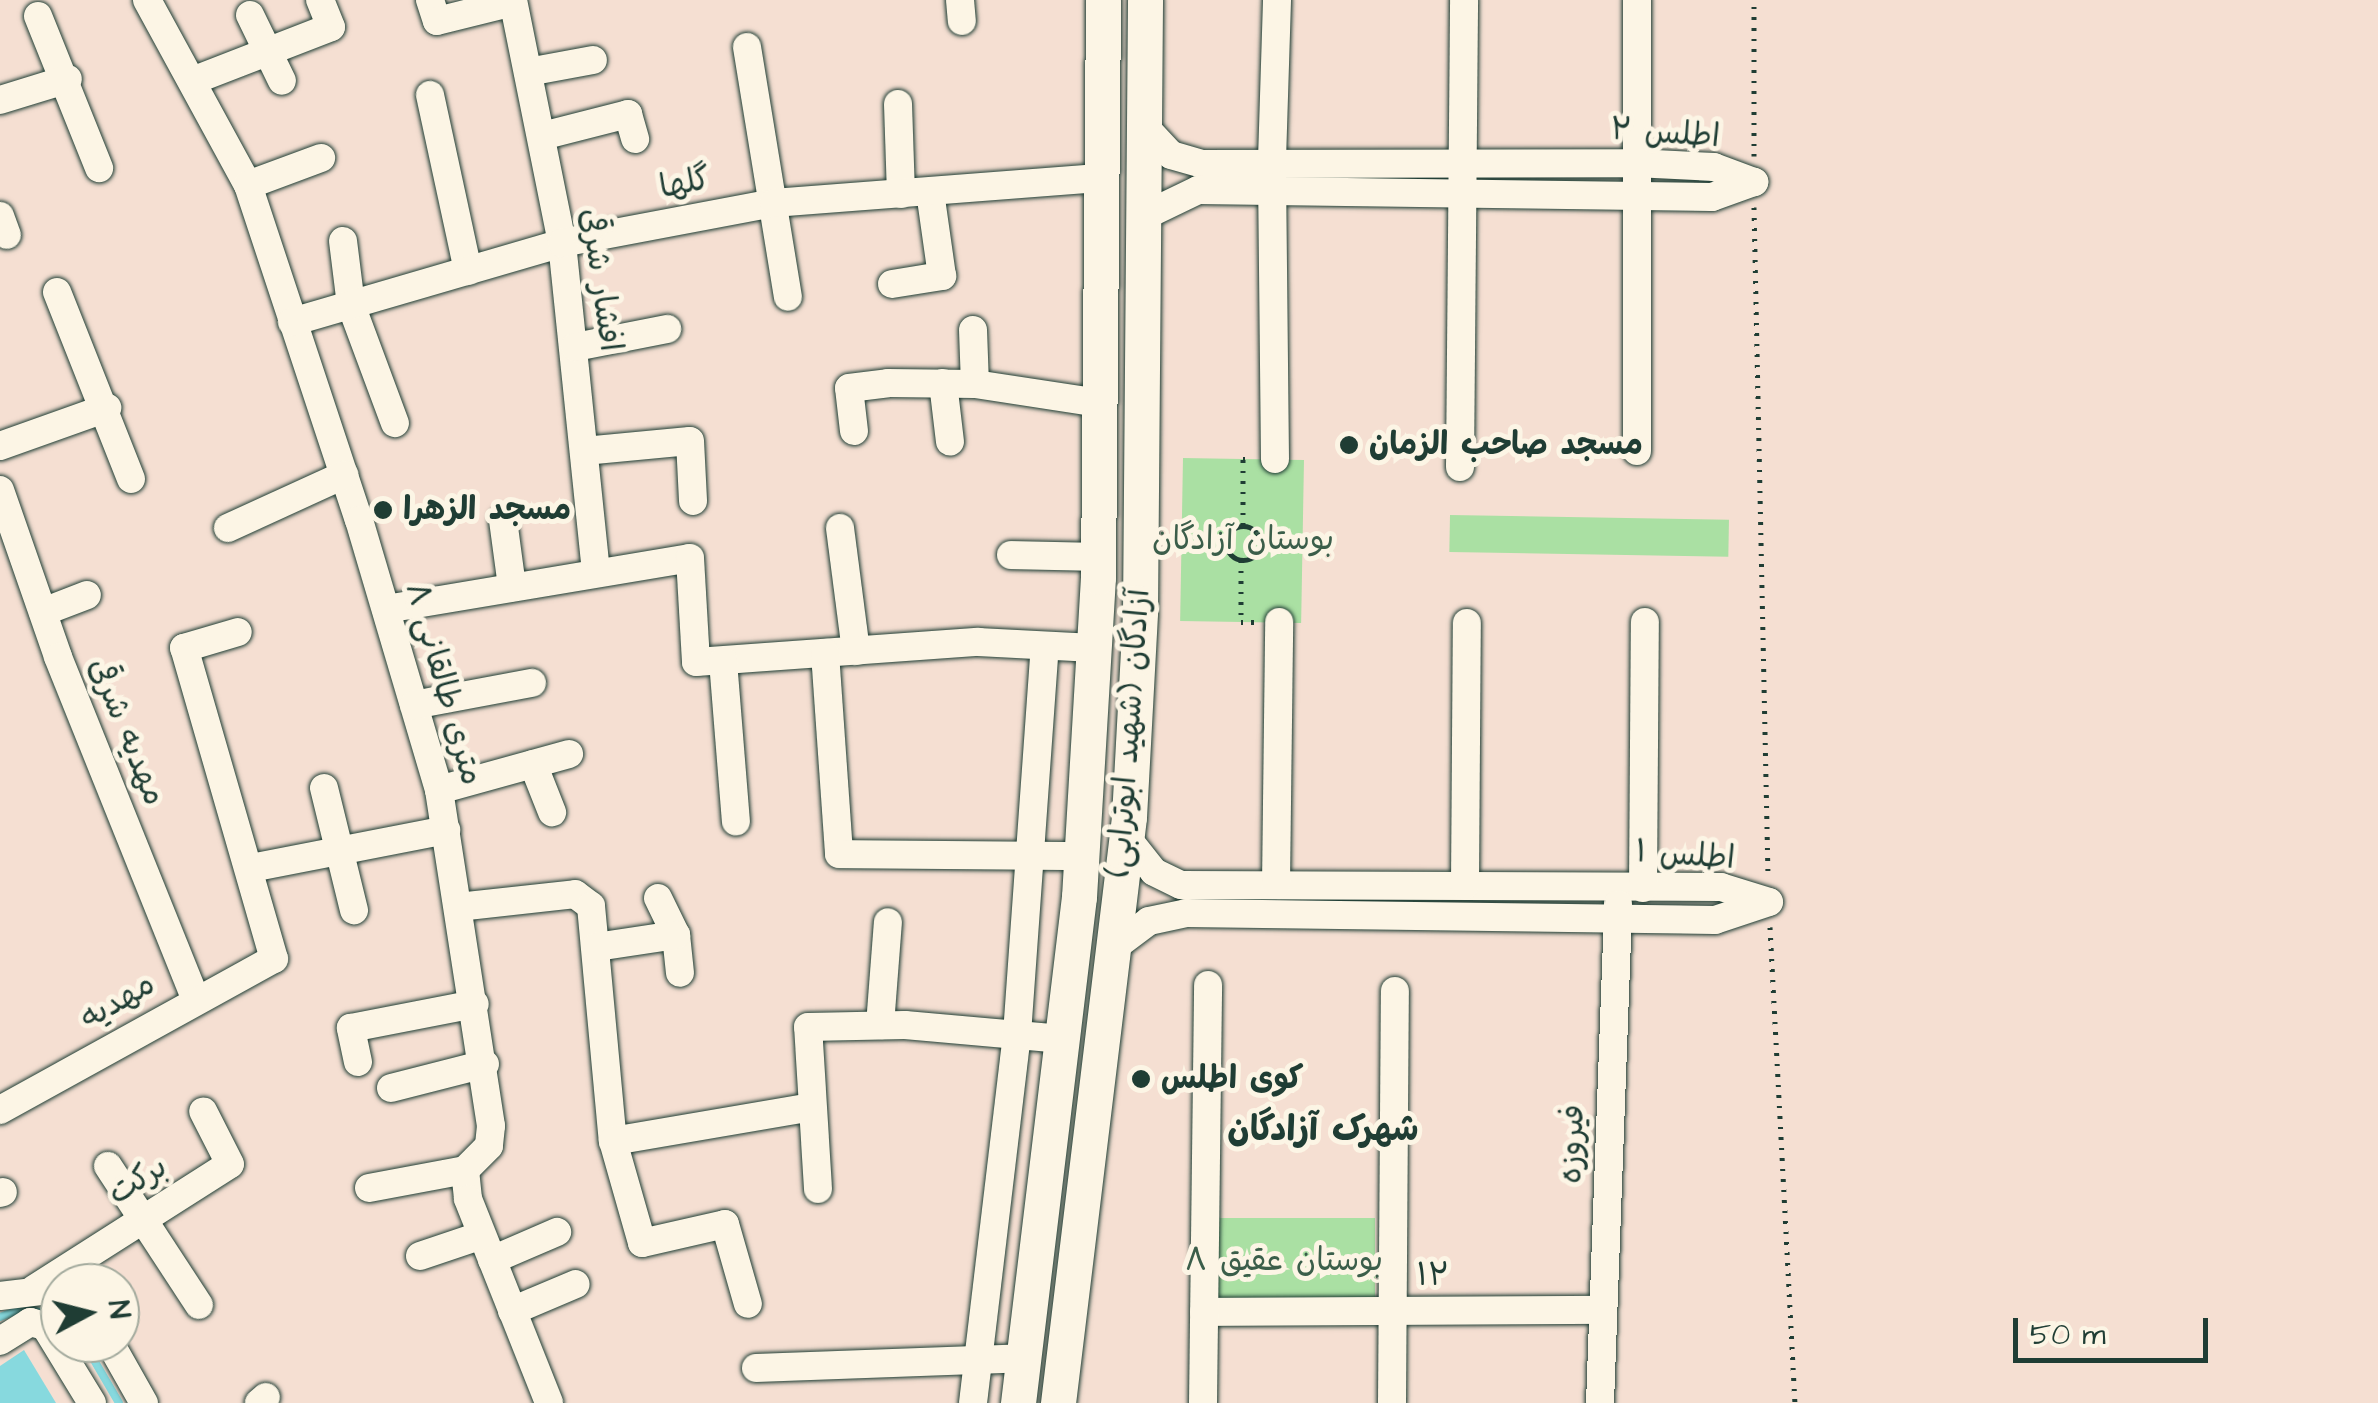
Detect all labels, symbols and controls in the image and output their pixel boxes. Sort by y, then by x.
street label: اطلس ۲ [1609,111,1721,157]
street label: گلها [656,160,714,208]
street label: افشار شرقی [571,206,629,354]
place label: مسجد صاحب الزمان [1369,426,1643,464]
marker: مسجد صاحب الزمان [1338,434,1360,456]
place label: مسجد الزهرا [403,491,571,529]
marker: مسجد الزهرا [372,499,394,521]
park label: بوستان آزادگان [1152,521,1334,559]
street label: ۸ متری طالقانی [396,578,490,790]
street label: آزادگان (شهید ابوترابی) [1101,588,1159,878]
street label: مهدیه شرقی [79,653,173,811]
street label: اطلس ۱ [1634,833,1736,879]
street label: مهدیه [74,965,162,1039]
place label: کوی اطلس [1161,1060,1303,1098]
marker: کوی اطلس [1130,1068,1152,1090]
street label: فیروزه [1552,1104,1594,1184]
district label: شهرک آزادگان [1227,1109,1419,1151]
street label: برکت [101,1148,175,1214]
park label: بوستان عقیق ۸ [1185,1242,1383,1280]
street label: ۱۲ [1416,1257,1450,1295]
north arrow [40,1263,140,1363]
text: N [98,1298,139,1321]
scale bar [2018,1298,2213,1360]
text: 50 m [2030,1314,2106,1356]

